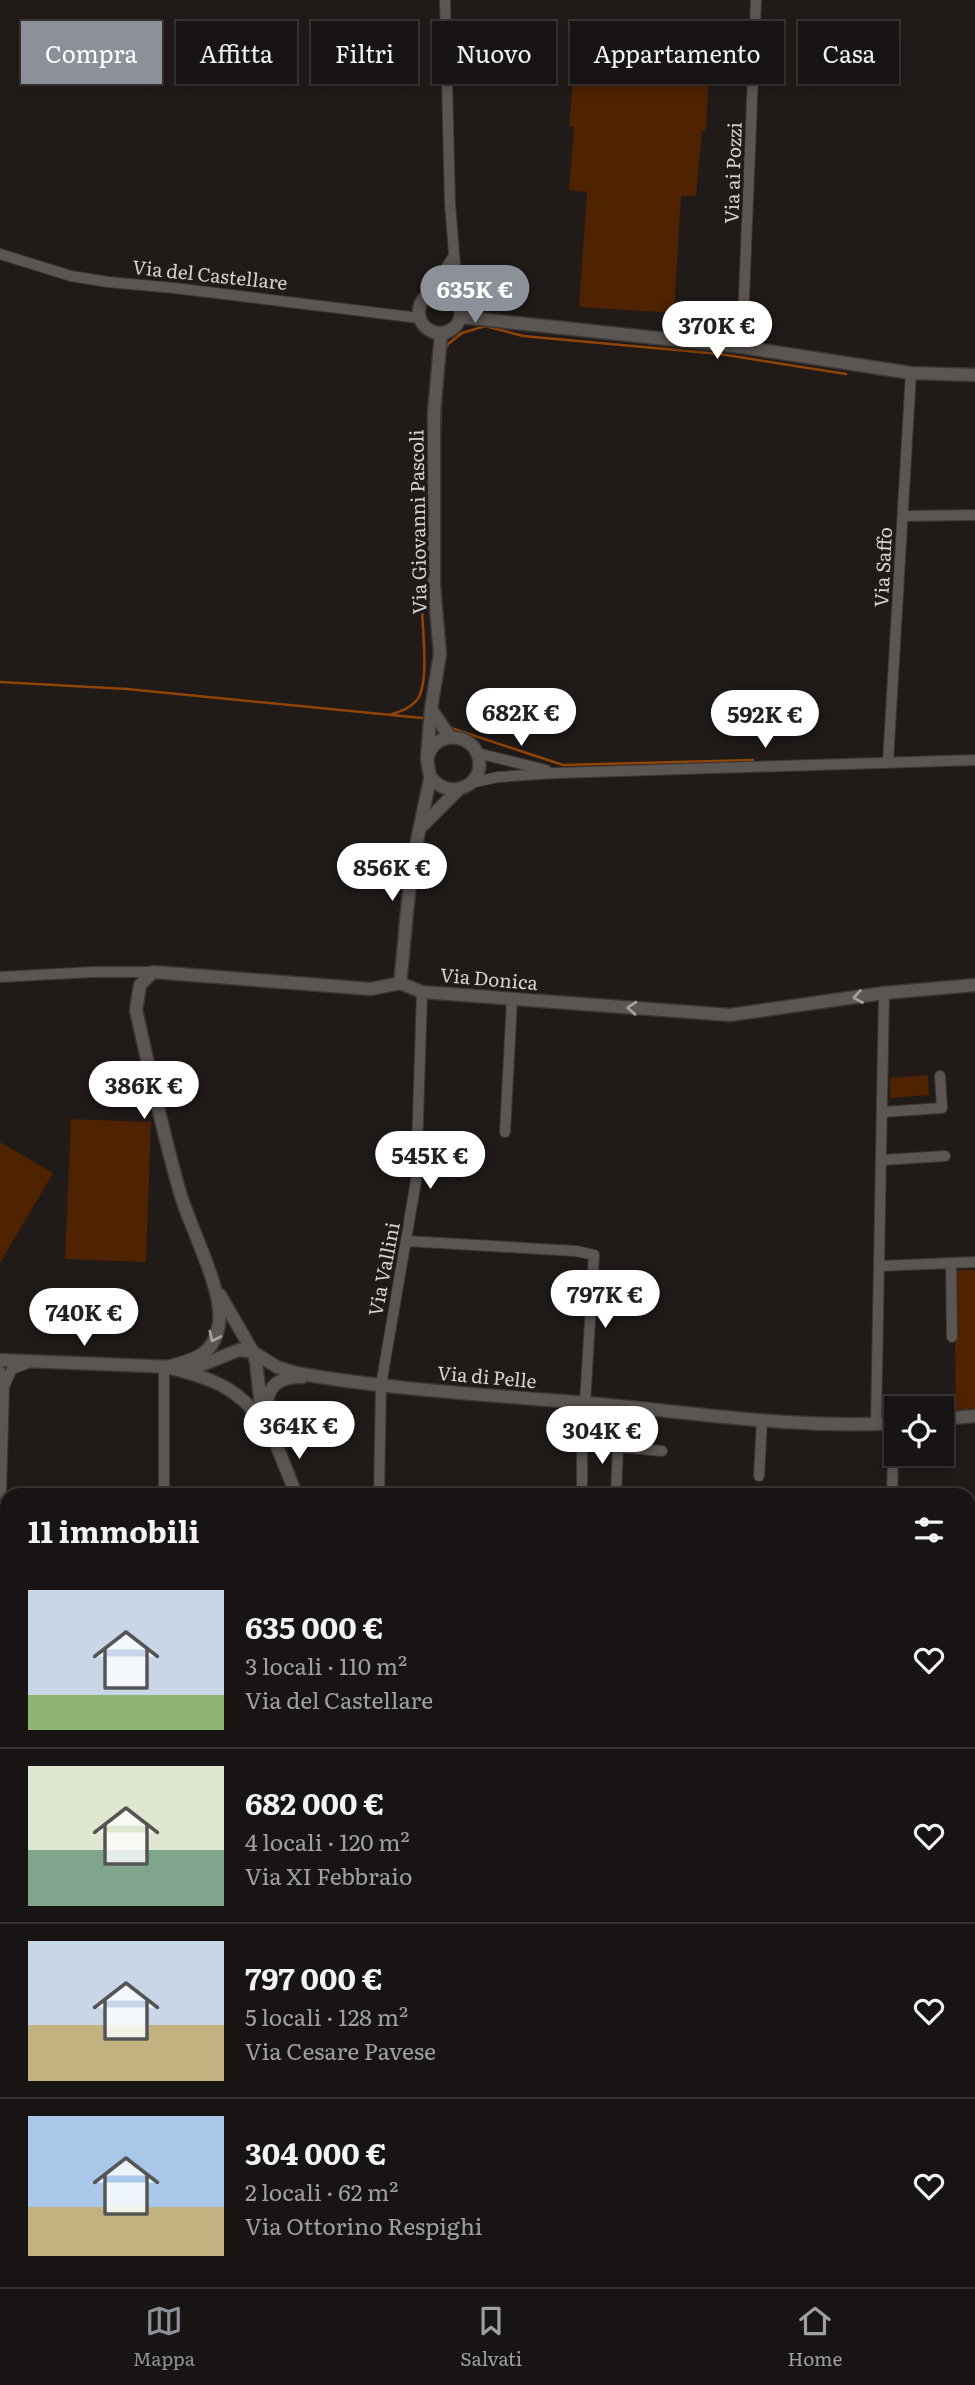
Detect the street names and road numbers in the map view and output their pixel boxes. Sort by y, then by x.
street label: Via ai Pozzi [716,122,748,224]
street label: Via del Castellare [131,252,289,296]
street label: Via Giovanni Pascoli [401,429,433,615]
street label: Via Saffo [866,526,898,608]
street label: Via Donica [439,960,540,996]
street label: Via Vallini [360,1220,406,1318]
street label: Via di Pelle [436,1358,538,1394]

